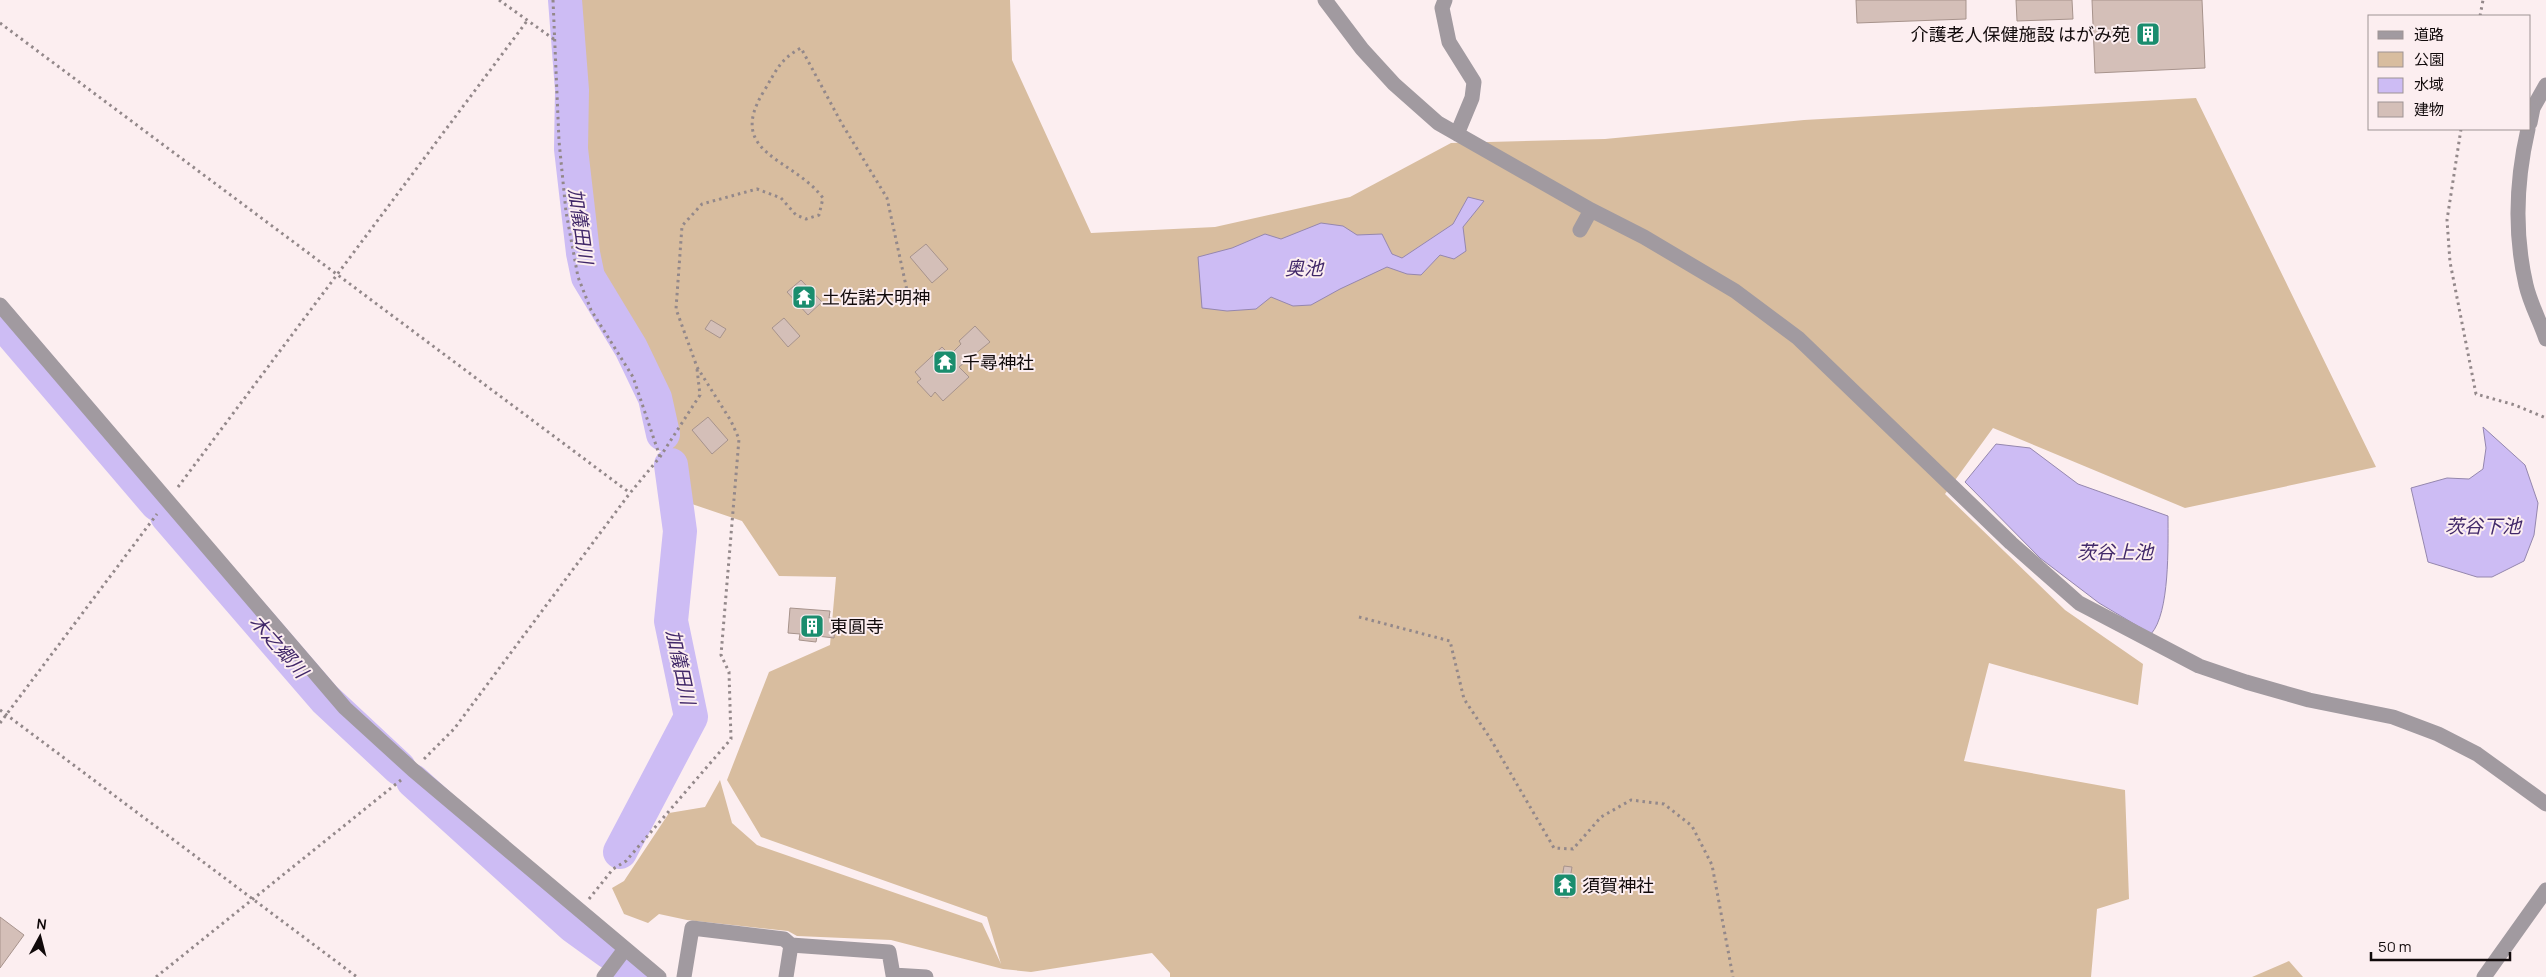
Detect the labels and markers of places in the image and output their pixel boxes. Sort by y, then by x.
building icon: 介護老人保健施設 はがみ苑 [2135,21,2161,47]
place label: 介護老人保健施設 はがみ苑 [1910,22,2130,46]
temple icon: 土佐諾大明神 [791,284,817,310]
place label: 土佐諾大明神 [822,285,930,309]
temple icon: 千尋神社 [932,349,958,375]
place label: 千尋神社 [962,350,1034,374]
building icon: 東圓寺 [799,613,825,639]
place label: 東圓寺 [830,614,884,638]
temple icon: 須賀神社 [1552,872,1578,898]
place label: 須賀神社 [1582,873,1654,897]

